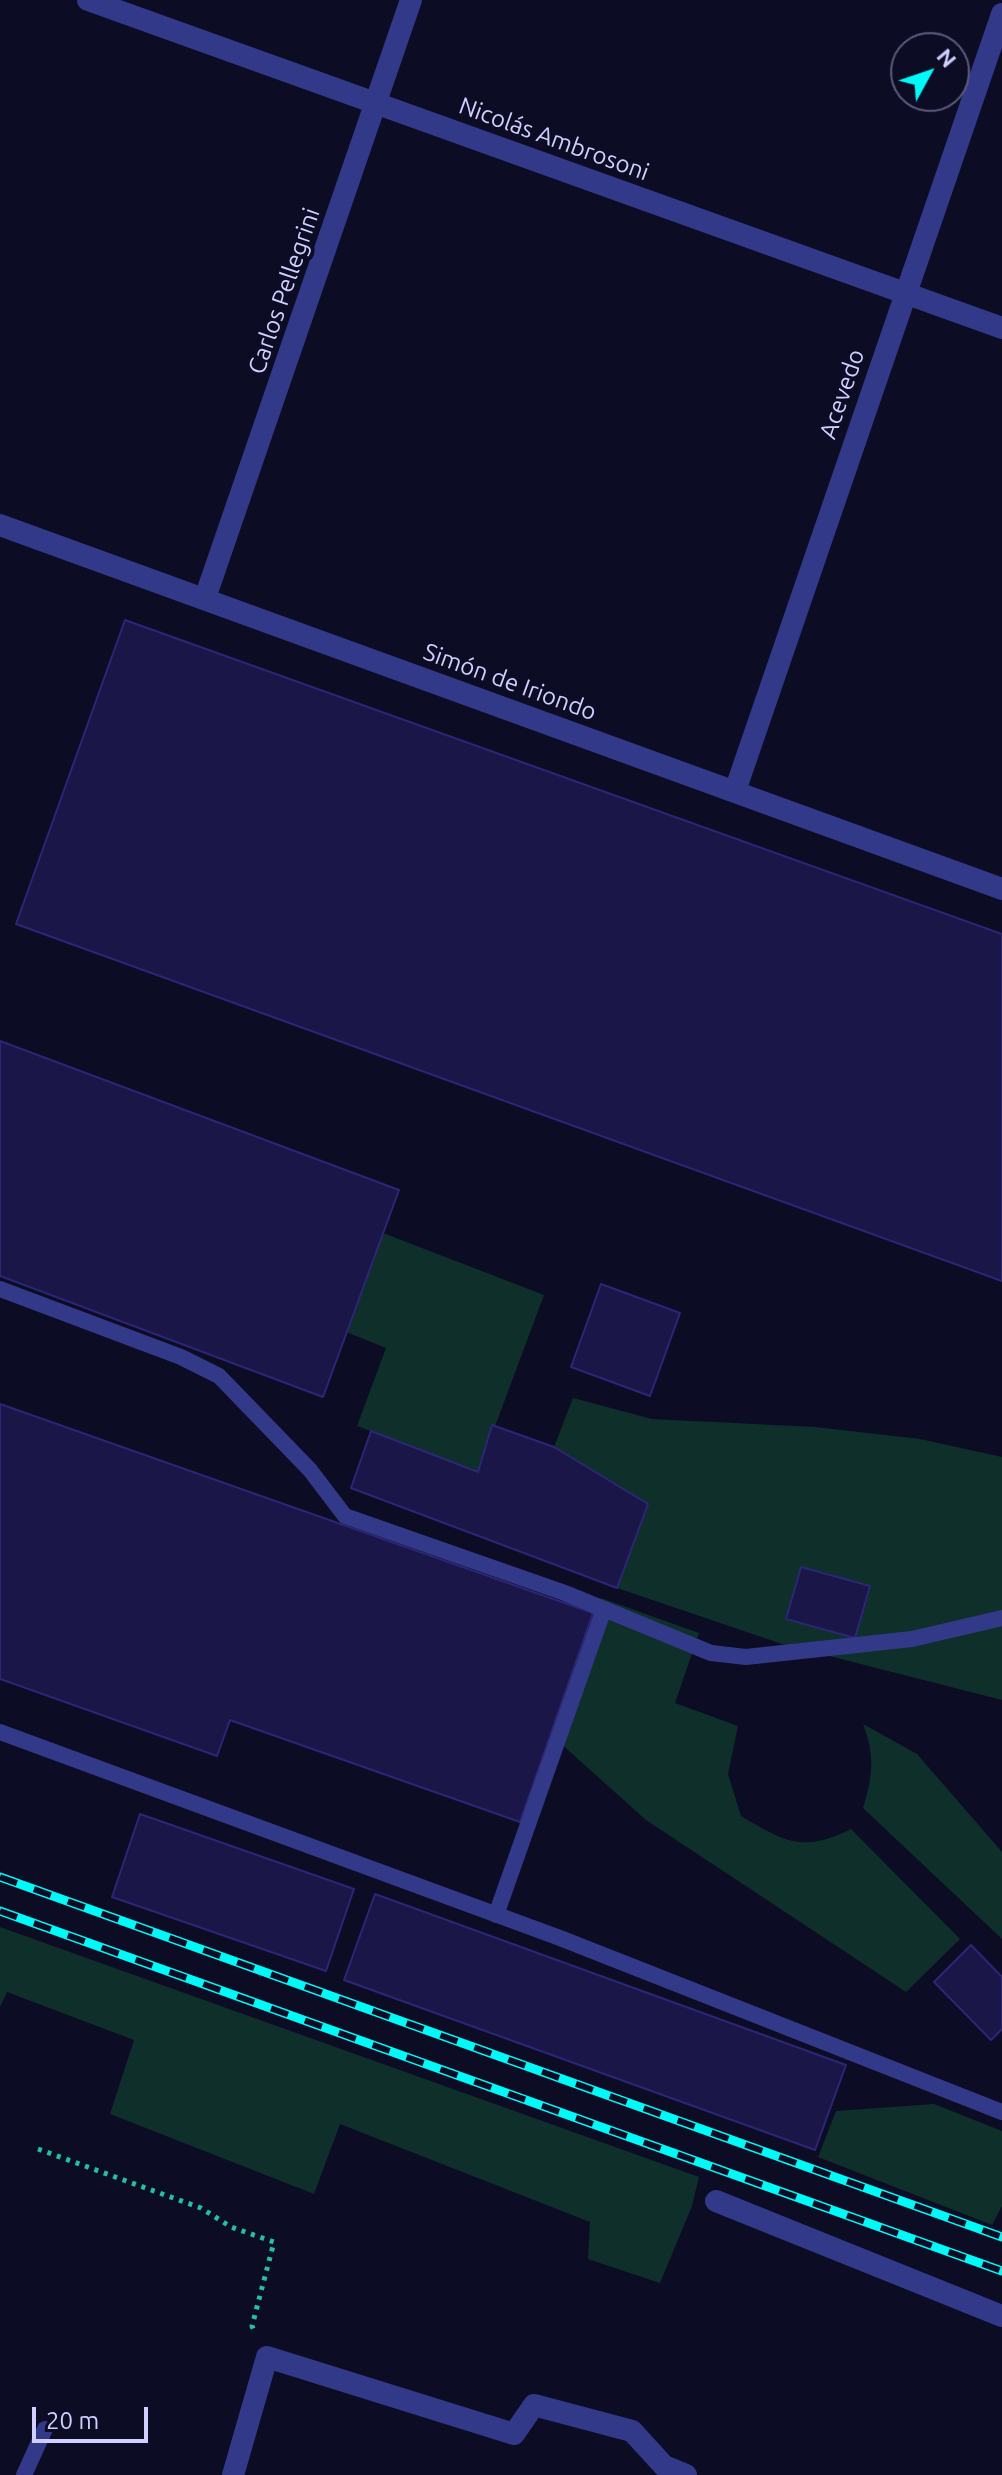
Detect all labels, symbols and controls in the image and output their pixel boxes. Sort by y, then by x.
north arrow [890,32,970,112]
text: N [932,43,962,72]
street label: Nicolás Ambrosoni [455,91,653,187]
street label: Carlos Pellegrini [242,204,326,378]
street label: Acevedo [813,345,871,443]
street label: Simón de Iriondo [420,637,600,727]
scale bar [36,2391,152,2441]
text: 20 m [46,2407,99,2434]

